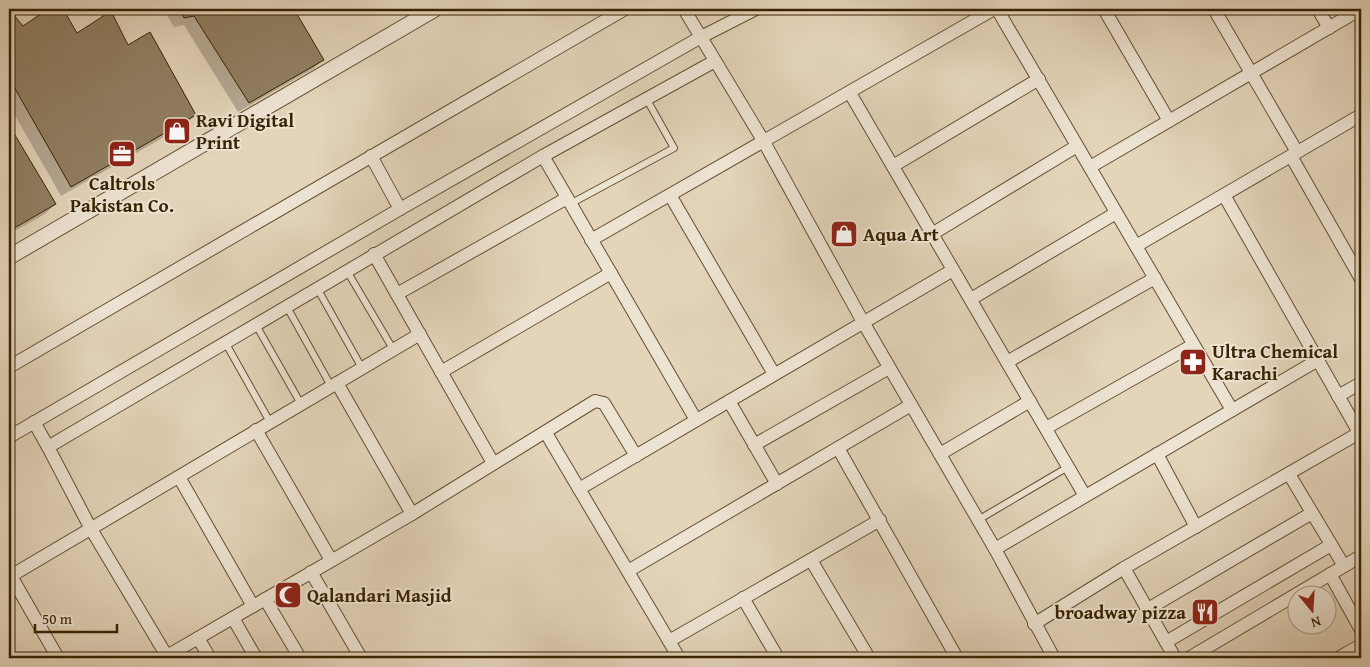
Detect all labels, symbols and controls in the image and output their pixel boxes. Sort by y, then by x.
place label: Ravi Digital Print [196,106,294,156]
shop icon: Ravi Digital Print [162,116,192,146]
office icon: Caltrols Pakistan Co. [107,139,137,169]
place label: Caltrols Pakistan Co. [70,169,174,219]
shop icon: Aqua Art [829,219,859,249]
place label: Aqua Art [863,220,939,248]
place label: Ultra Chemical Karachi [1212,337,1338,387]
pharmacy icon: Ultra Chemical Karachi [1178,347,1208,377]
mosque icon: Qalandari Masjid [273,580,303,610]
place label: Qalandari Masjid [307,581,452,609]
north arrow [1288,584,1338,634]
restaurant icon: broadway pizza [1190,597,1220,627]
place label: broadway pizza [1055,598,1186,626]
scale bar [35,602,118,634]
text: 50 m [42,608,73,629]
text: N [1308,611,1324,634]

